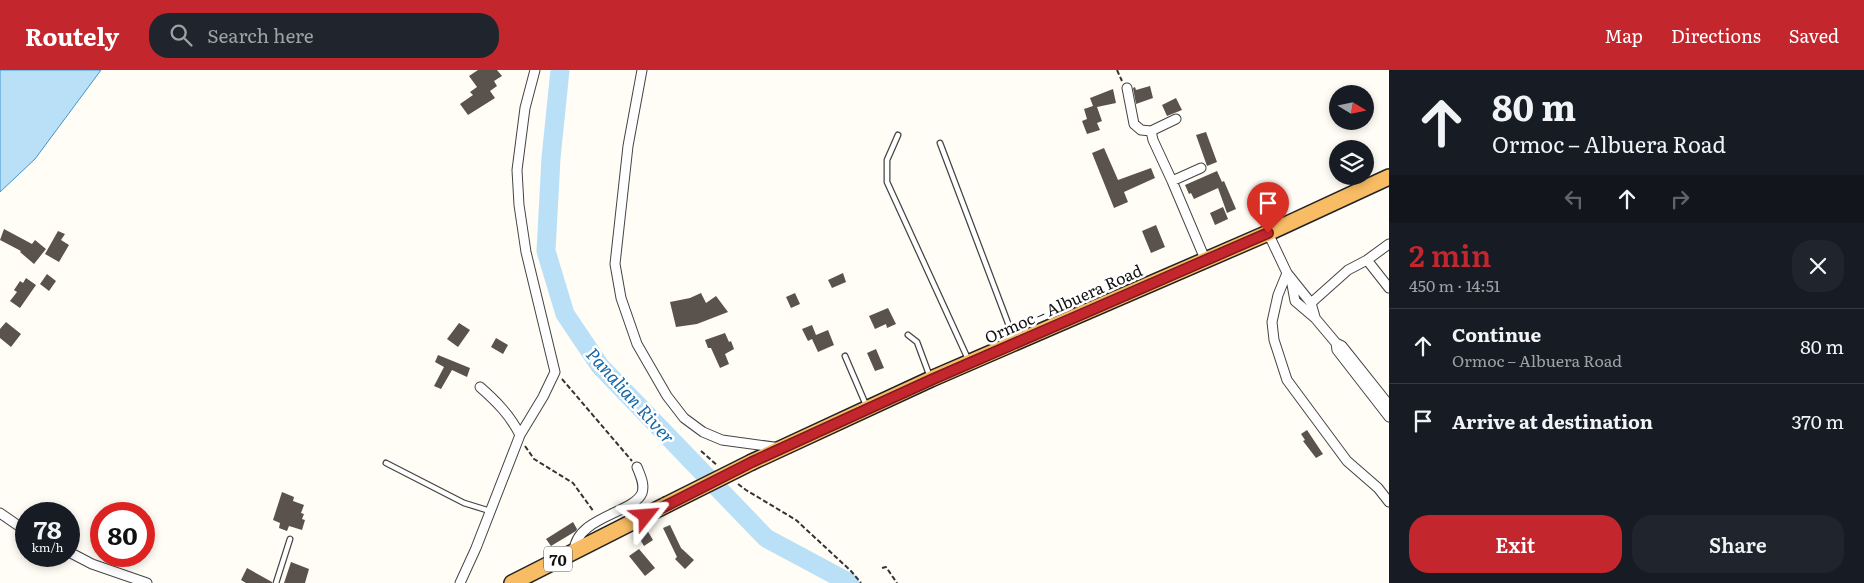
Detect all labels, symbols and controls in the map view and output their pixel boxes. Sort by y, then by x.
search box [149,13,499,58]
text: Routely [25,18,119,53]
icon: search [167,21,195,49]
text: Search here [207,21,314,49]
text: Map [1605,22,1643,49]
text: Directions [1671,22,1761,49]
text: Saved [1789,22,1839,49]
text: 80 m [1492,80,1576,132]
north arrow [1329,85,1374,130]
map controls [1329,85,1374,185]
icon: ahead [1409,90,1474,155]
text: Ormoc – Albuera Road [1492,127,1726,160]
button: layers [1329,140,1374,185]
pin [1247,182,1289,233]
icon: left [1560,185,1588,213]
icon: ahead [1613,185,1641,213]
icon: right [1666,185,1694,213]
icon: arrive [1254,189,1282,217]
text: 2 min [1409,232,1491,276]
button: close [1792,240,1844,292]
street label: Ormoc – Albuera Road [980,257,1146,349]
text: 450 m · 14:51 [1409,273,1500,297]
text: Continue [1452,320,1541,348]
icon: ahead [1409,332,1437,360]
text: 80 m [1800,332,1844,360]
water label: Panalian River [580,341,682,449]
text: Ormoc – Albuera Road [1452,348,1622,372]
icon: arrive [1409,407,1437,435]
text: Arrive at destination [1452,407,1653,435]
text: 370 m [1791,407,1844,435]
position arrow [619,489,671,541]
speed limit sign: 80 [90,502,155,567]
text: 78 [33,510,62,547]
button: Exit [1409,515,1622,573]
button: Share [1632,515,1844,573]
text: km/h [32,538,63,556]
road number: 70 [544,546,572,572]

